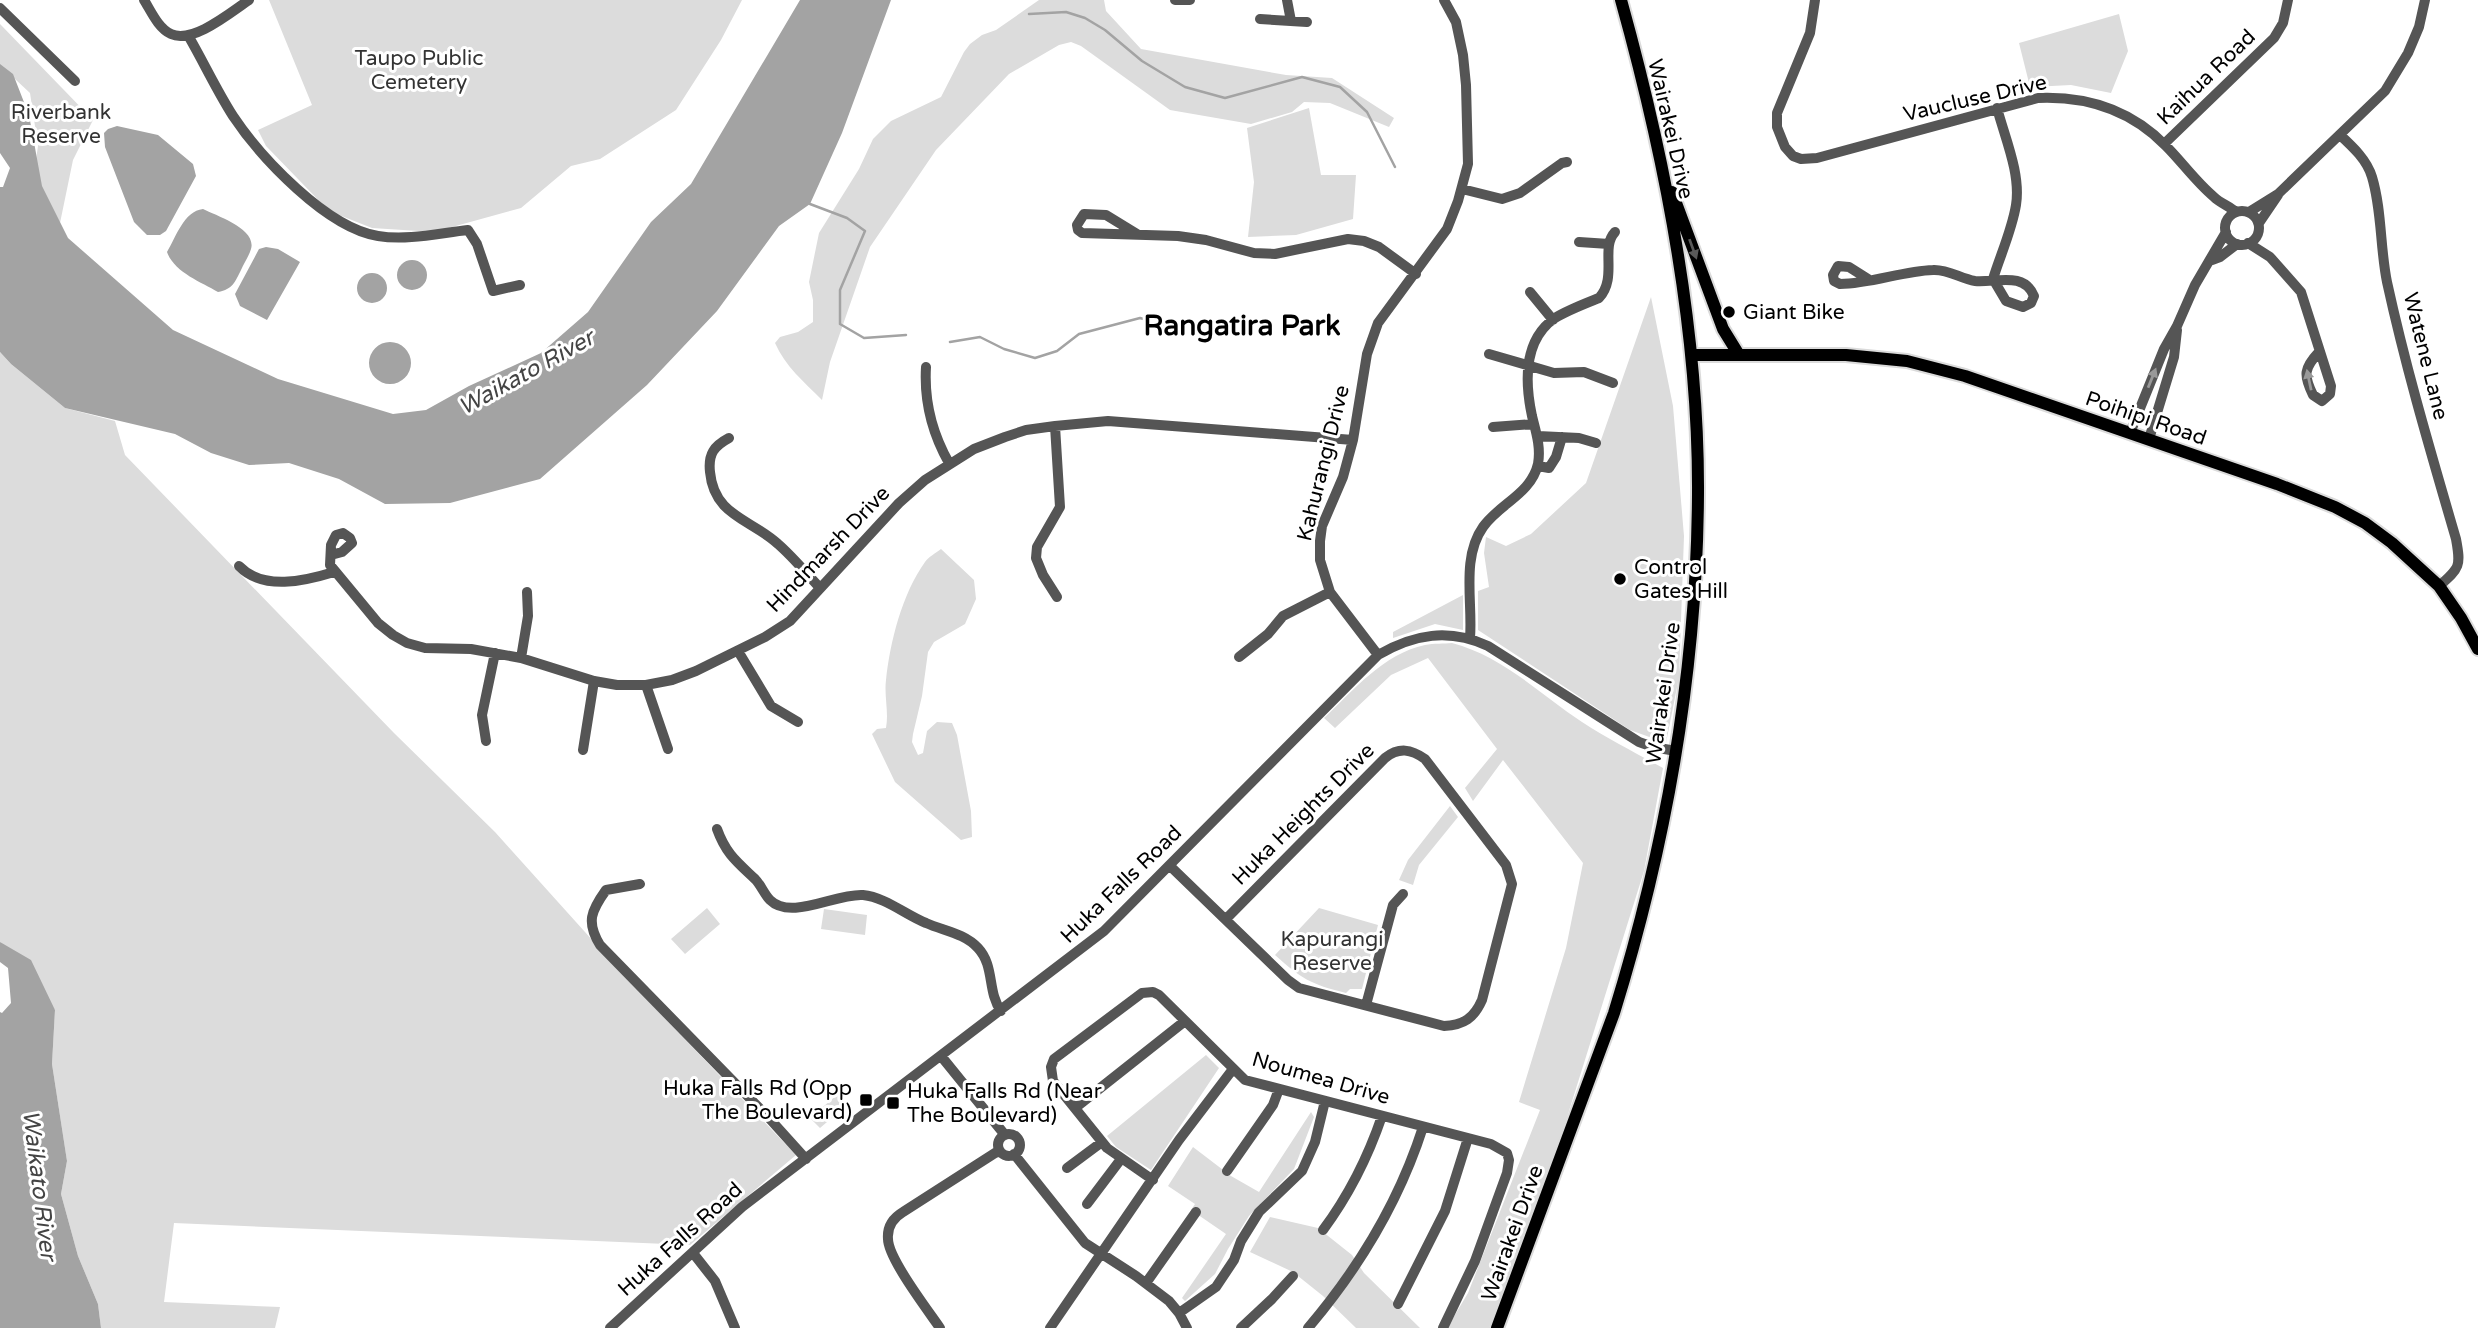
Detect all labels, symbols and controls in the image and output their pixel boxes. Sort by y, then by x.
street label: Kaihua Road [2152,24,2261,130]
park label: Taupo Public Cemetery [355,46,483,95]
street label: Wairakei Drive [1642,57,1699,202]
street label: Vaucluse Drive [1901,70,2049,127]
park label: Riverbank Reserve [11,100,111,149]
one-way arrow [1688,239,1699,260]
street label: Watene Lane [2398,290,2453,423]
place label: Giant Bike [1743,300,1845,325]
marker: Giant Bike [1721,304,1737,320]
district label: Rangatira Park [1143,309,1341,343]
water label: Waikato River [454,323,602,422]
one-way arrow [2146,368,2157,389]
one-way arrow [2303,369,2314,391]
street label: Kahurangi Drive [1292,383,1355,544]
street label: Poihipi Road [2082,386,2210,451]
street label: Hindmarsh Drive [762,481,895,618]
place label: Control Gates Hill [1634,555,1728,604]
marker: Control Gates Hill [1612,571,1628,587]
street label: Wairakei Drive [1641,621,1686,766]
street label: Huka Heights Drive [1227,738,1380,891]
street label: Huka Falls Road [1056,820,1187,948]
park label: Kapurangi Reserve [1280,927,1384,976]
street label: Noumea Drive [1249,1047,1393,1110]
place label: Huka Falls Rd (Opp The Boulevard) [663,1076,852,1125]
place label: Huka Falls Rd (Near The Boulevard) [907,1079,1102,1128]
marker: Huka Falls Rd (Opp The Boulevard) [858,1092,874,1108]
marker: Huka Falls Rd (Near The Boulevard) [885,1095,901,1111]
water label: Waikato River [16,1109,62,1265]
street label: Wairakei Drive [1476,1162,1549,1305]
street label: Huka Falls Road [613,1177,748,1302]

